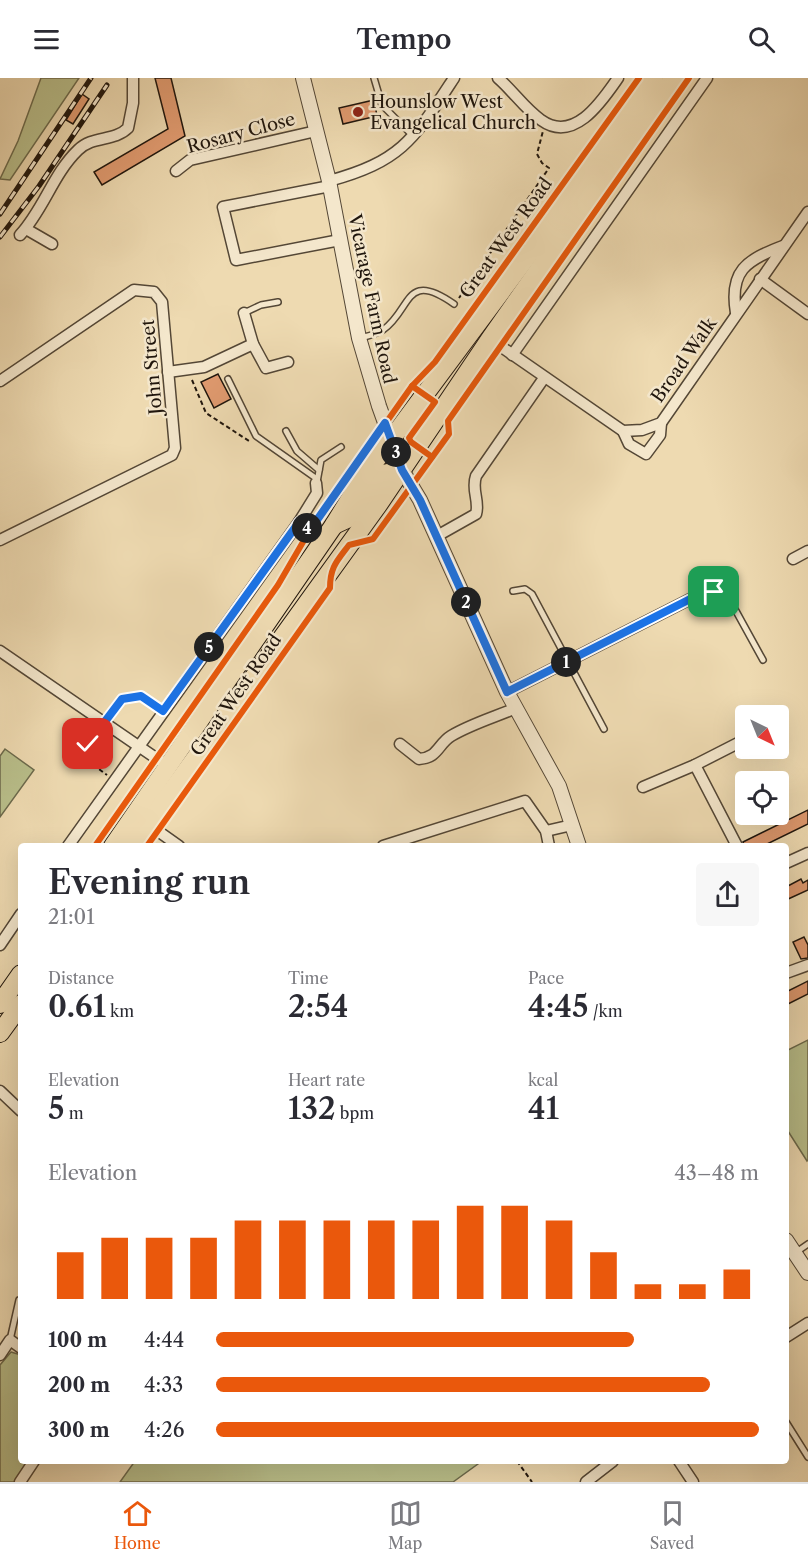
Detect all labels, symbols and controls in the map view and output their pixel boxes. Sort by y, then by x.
icon: menu [30,23,63,56]
text: Tempo [357,23,451,56]
icon: search [745,23,778,56]
place label: Hounslow West Evangelical Church [370,91,536,134]
marker: Hounslow West Evangelical Church [351,105,365,119]
street label: Rosary Close [184,108,298,158]
street label: Great West Road [455,173,557,303]
street label: Vicarage Farm Road [343,211,401,386]
street label: Broad Walk [647,312,722,407]
street label: John Street [137,318,167,419]
pin: 3 [381,437,411,467]
text: 3 [391,442,401,462]
pin: 4 [292,513,322,543]
text: 4 [302,518,312,538]
pin [688,566,739,617]
icon: arrive [697,575,730,608]
pin: 2 [451,587,481,617]
text: 2 [461,592,471,612]
street label: Great West Road [186,630,286,760]
pin: 5 [194,632,224,662]
text: 5 [205,637,213,657]
pin: 1 [551,647,581,677]
text: 1 [562,652,570,672]
north arrow [735,705,789,759]
map controls [735,705,789,825]
pin [62,718,113,769]
icon: check [71,727,104,760]
button: locate [735,771,789,825]
text: Evening run [48,862,250,903]
button: share [696,863,759,926]
text: 21:01 [48,905,95,929]
text: Distance [48,968,114,988]
text: Time [288,968,328,988]
text: Pace [528,968,564,988]
text: 0.61 [48,988,106,1025]
text: 2:54 [288,988,348,1025]
text: 4:45 [528,988,588,1025]
text: km [106,1001,134,1021]
text: /km [588,1001,623,1021]
text: Elevation [48,1070,119,1090]
text: Heart rate [288,1070,365,1090]
text: kcal [528,1070,558,1090]
text: 5 [48,1090,64,1127]
text: 132 [288,1090,336,1127]
text: 41 [528,1090,559,1127]
text: m [64,1103,84,1123]
text: bpm [336,1103,374,1123]
text: Elevation [48,1161,137,1185]
text: 43–48 m [674,1161,759,1185]
text: 100 m [48,1328,107,1352]
text: 4:44 [144,1328,184,1352]
text: 200 m [48,1373,110,1397]
text: 4:33 [144,1373,183,1397]
text: 300 m [48,1418,110,1442]
text: 4:26 [144,1418,184,1442]
tab: Home [114,1497,161,1553]
tab: Map [388,1497,422,1553]
tab: Saved [650,1497,694,1553]

